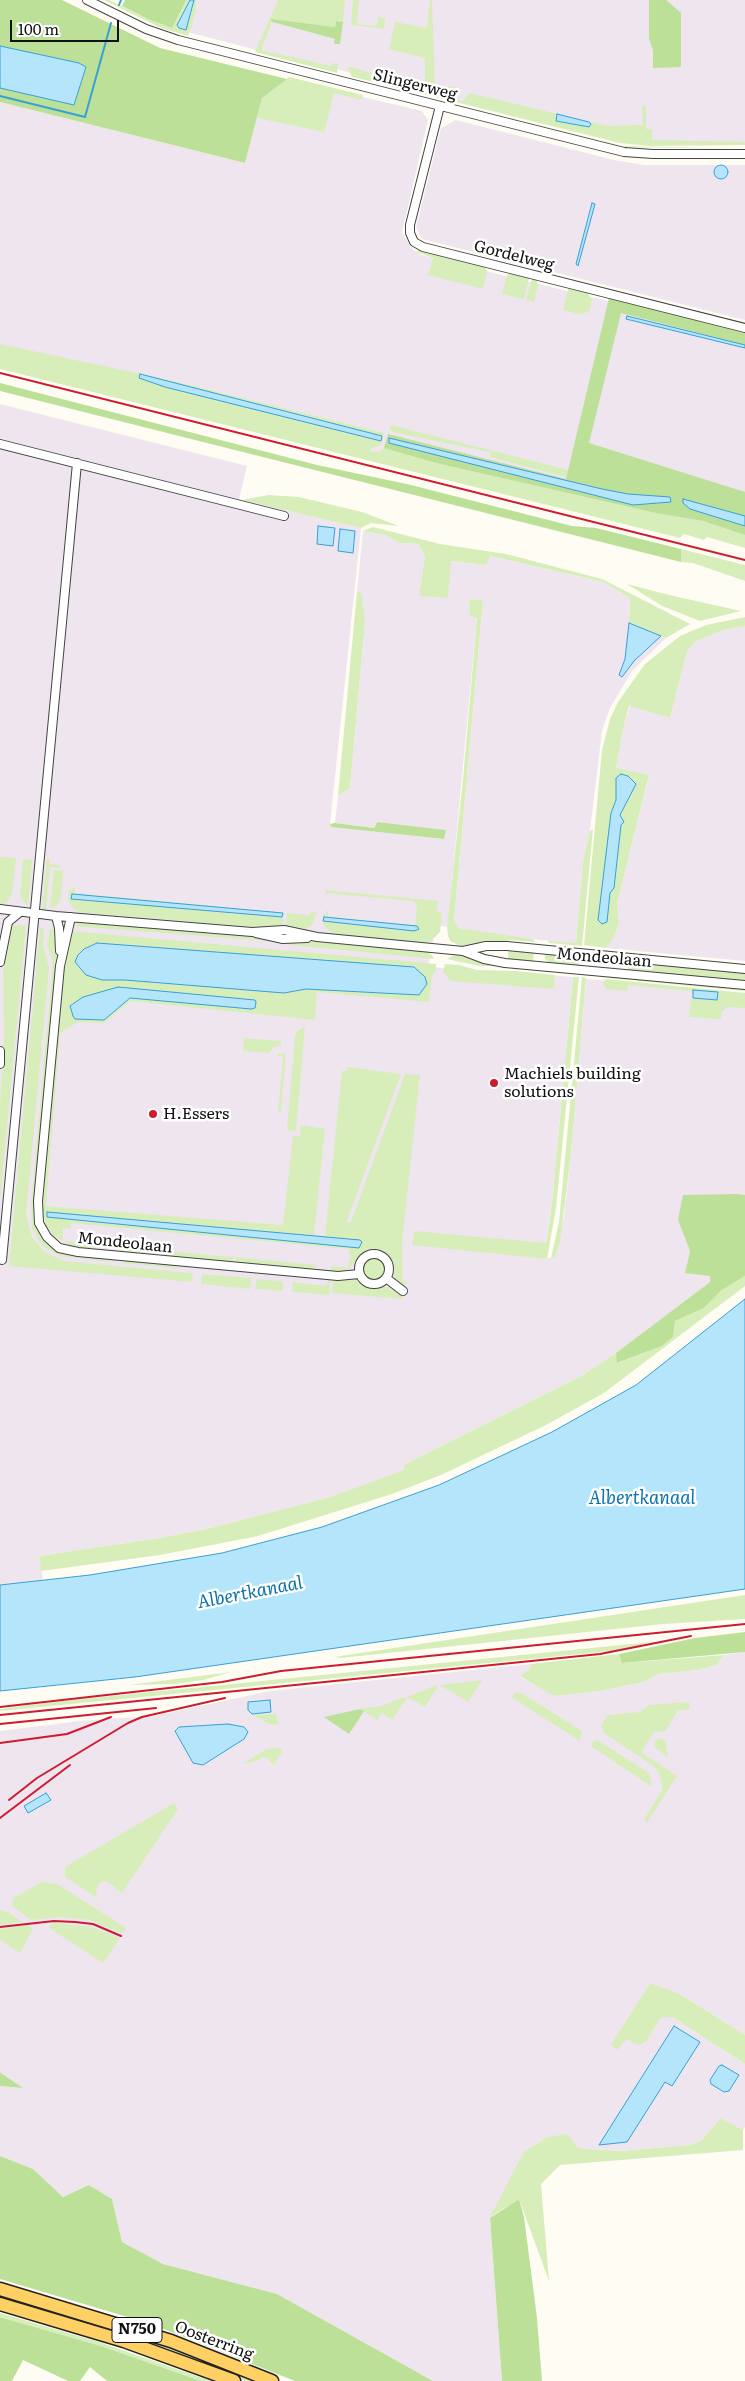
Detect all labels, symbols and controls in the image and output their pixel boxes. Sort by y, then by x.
scale bar [12,10,121,42]
text: 100 m [18,17,59,40]
street label: Slingerweg [371,65,459,105]
street label: Gordelweg [472,237,556,275]
street label: Mondeolaan [556,944,652,972]
place label: Machiels building solutions [504,1064,641,1102]
marker: Machiels building solutions [488,1077,500,1089]
place label: H.Essers [163,1104,229,1124]
marker: H.Essers [147,1108,159,1120]
street label: Mondeolaan [76,1228,174,1258]
water label: Albertkanaal [589,1488,695,1510]
water label: Albertkanaal [196,1572,304,1614]
street label: Oosterring [172,2317,256,2365]
road number: N750 [112,2318,162,2342]

